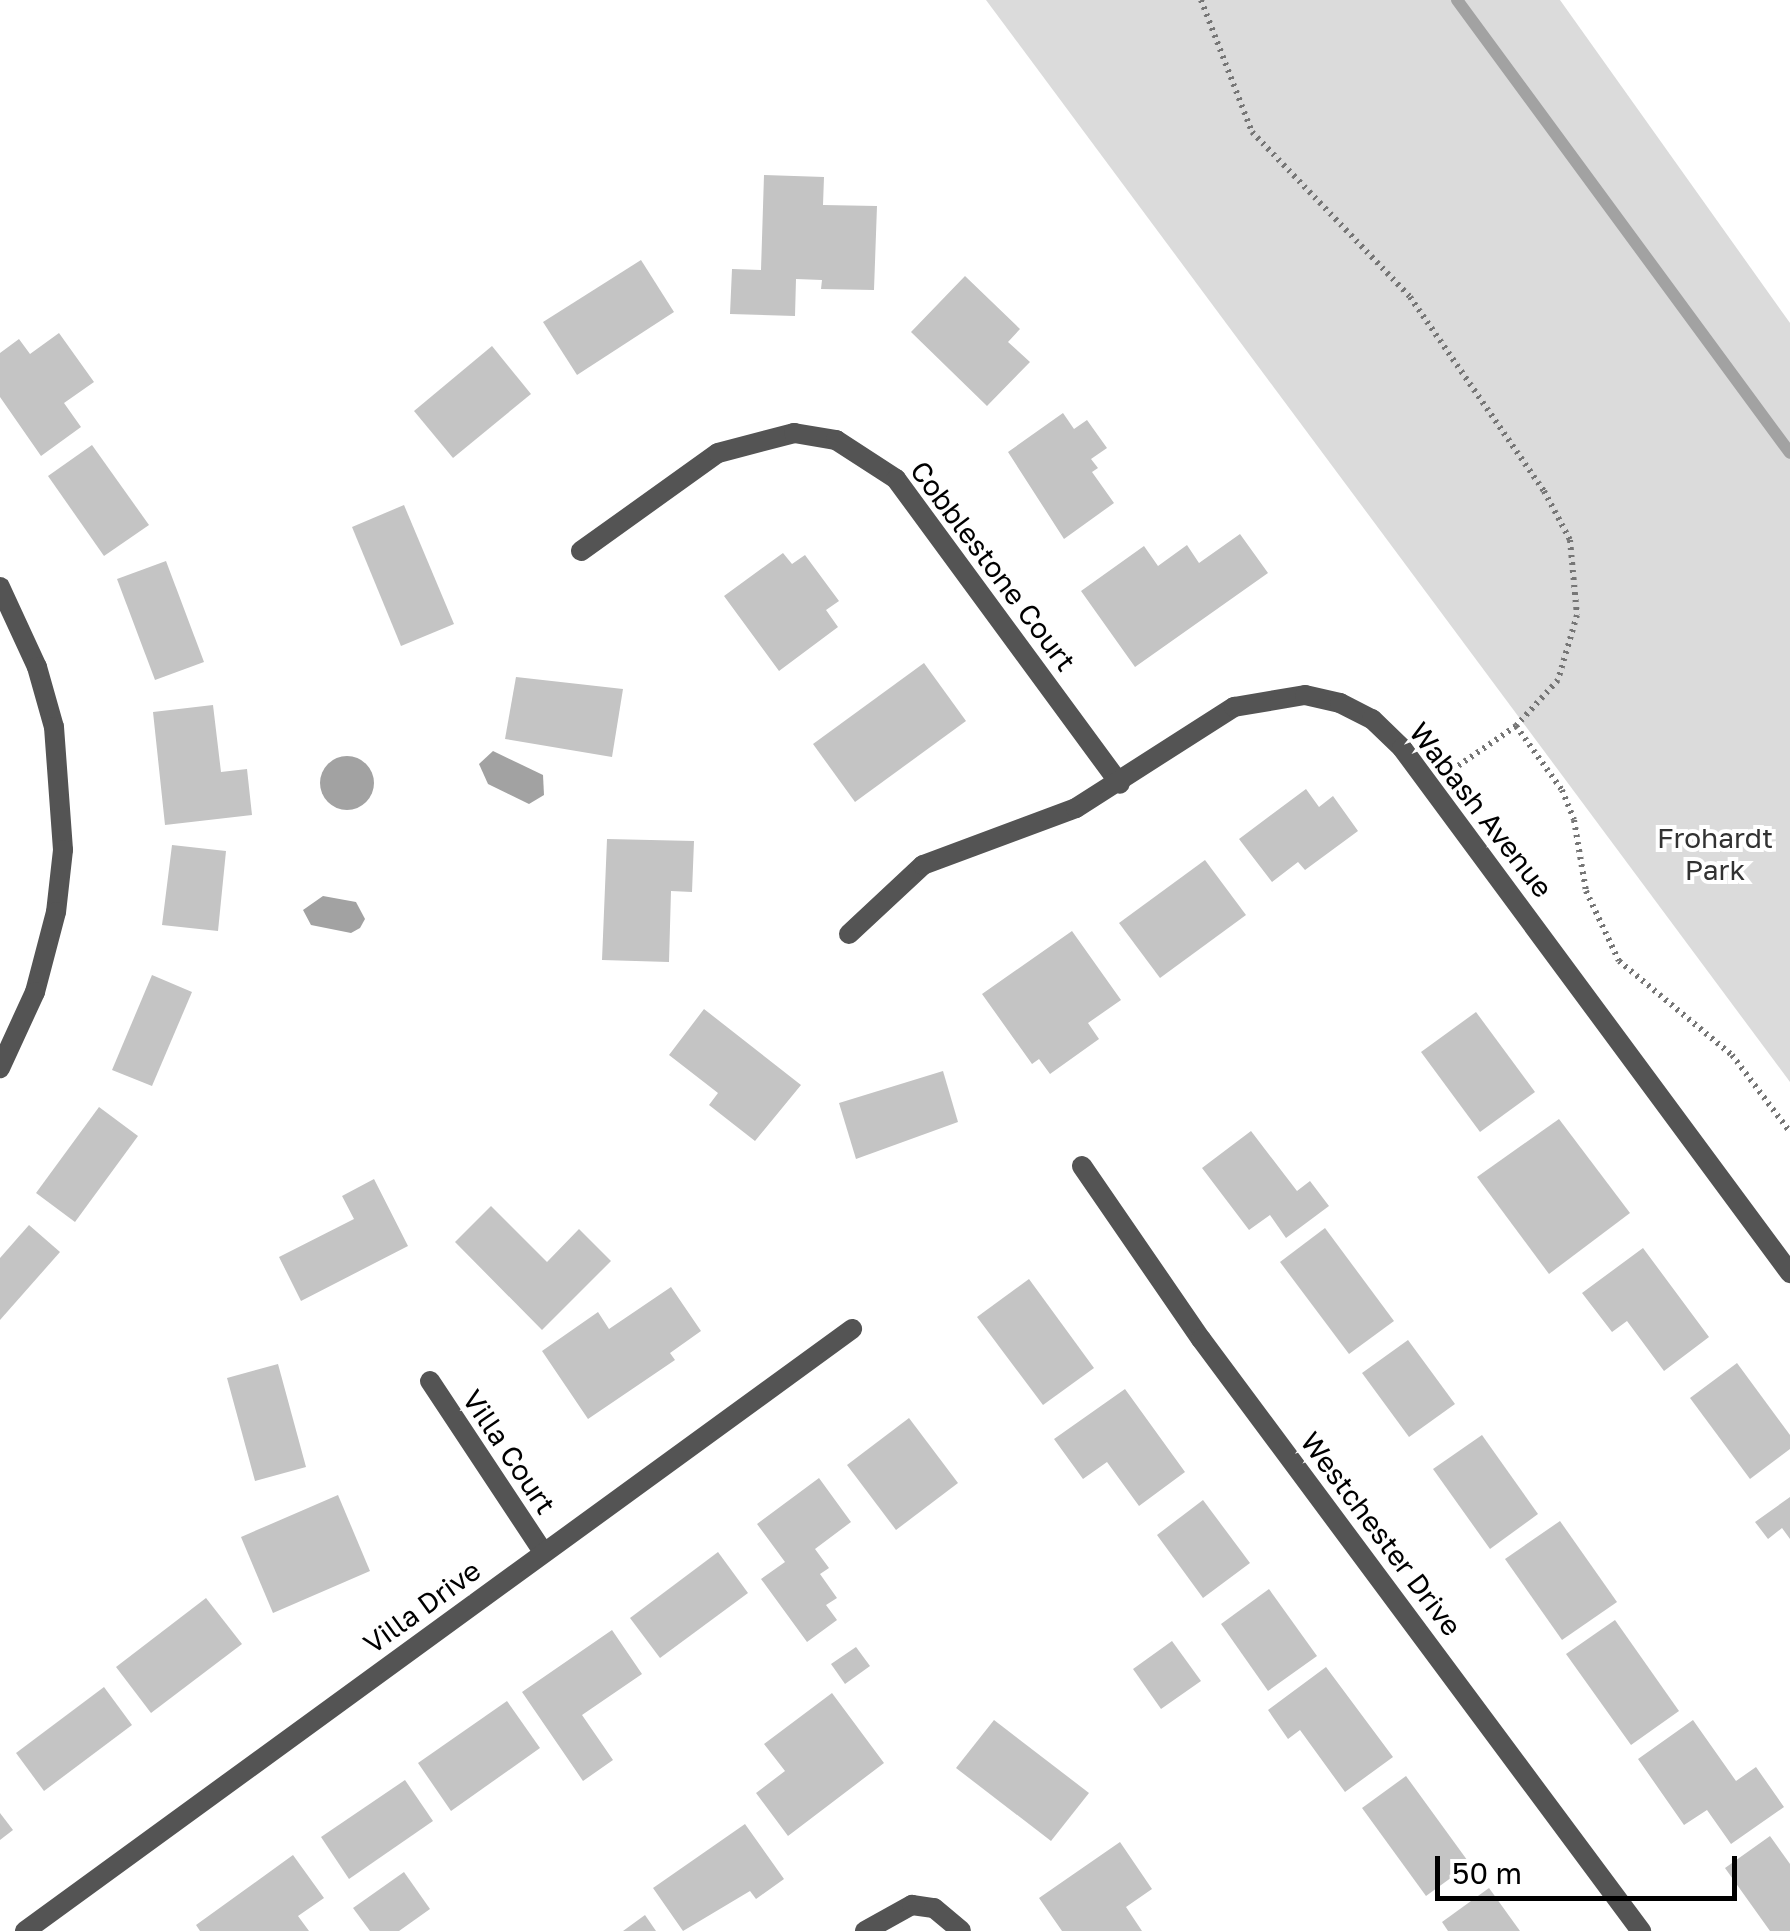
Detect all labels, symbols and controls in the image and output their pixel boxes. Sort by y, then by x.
street label: Cobblestone Court [903,454,1083,678]
street label: Wabash Avenue [1402,716,1560,904]
park label: Frohardt Park [1657,821,1773,887]
street label: Villa Court [455,1384,563,1520]
street label: Westchester Drive [1293,1426,1469,1642]
street label: Villa Drive [357,1553,487,1661]
scale bar [1440,1836,1742,1898]
text: 50 m [1452,1855,1522,1891]

